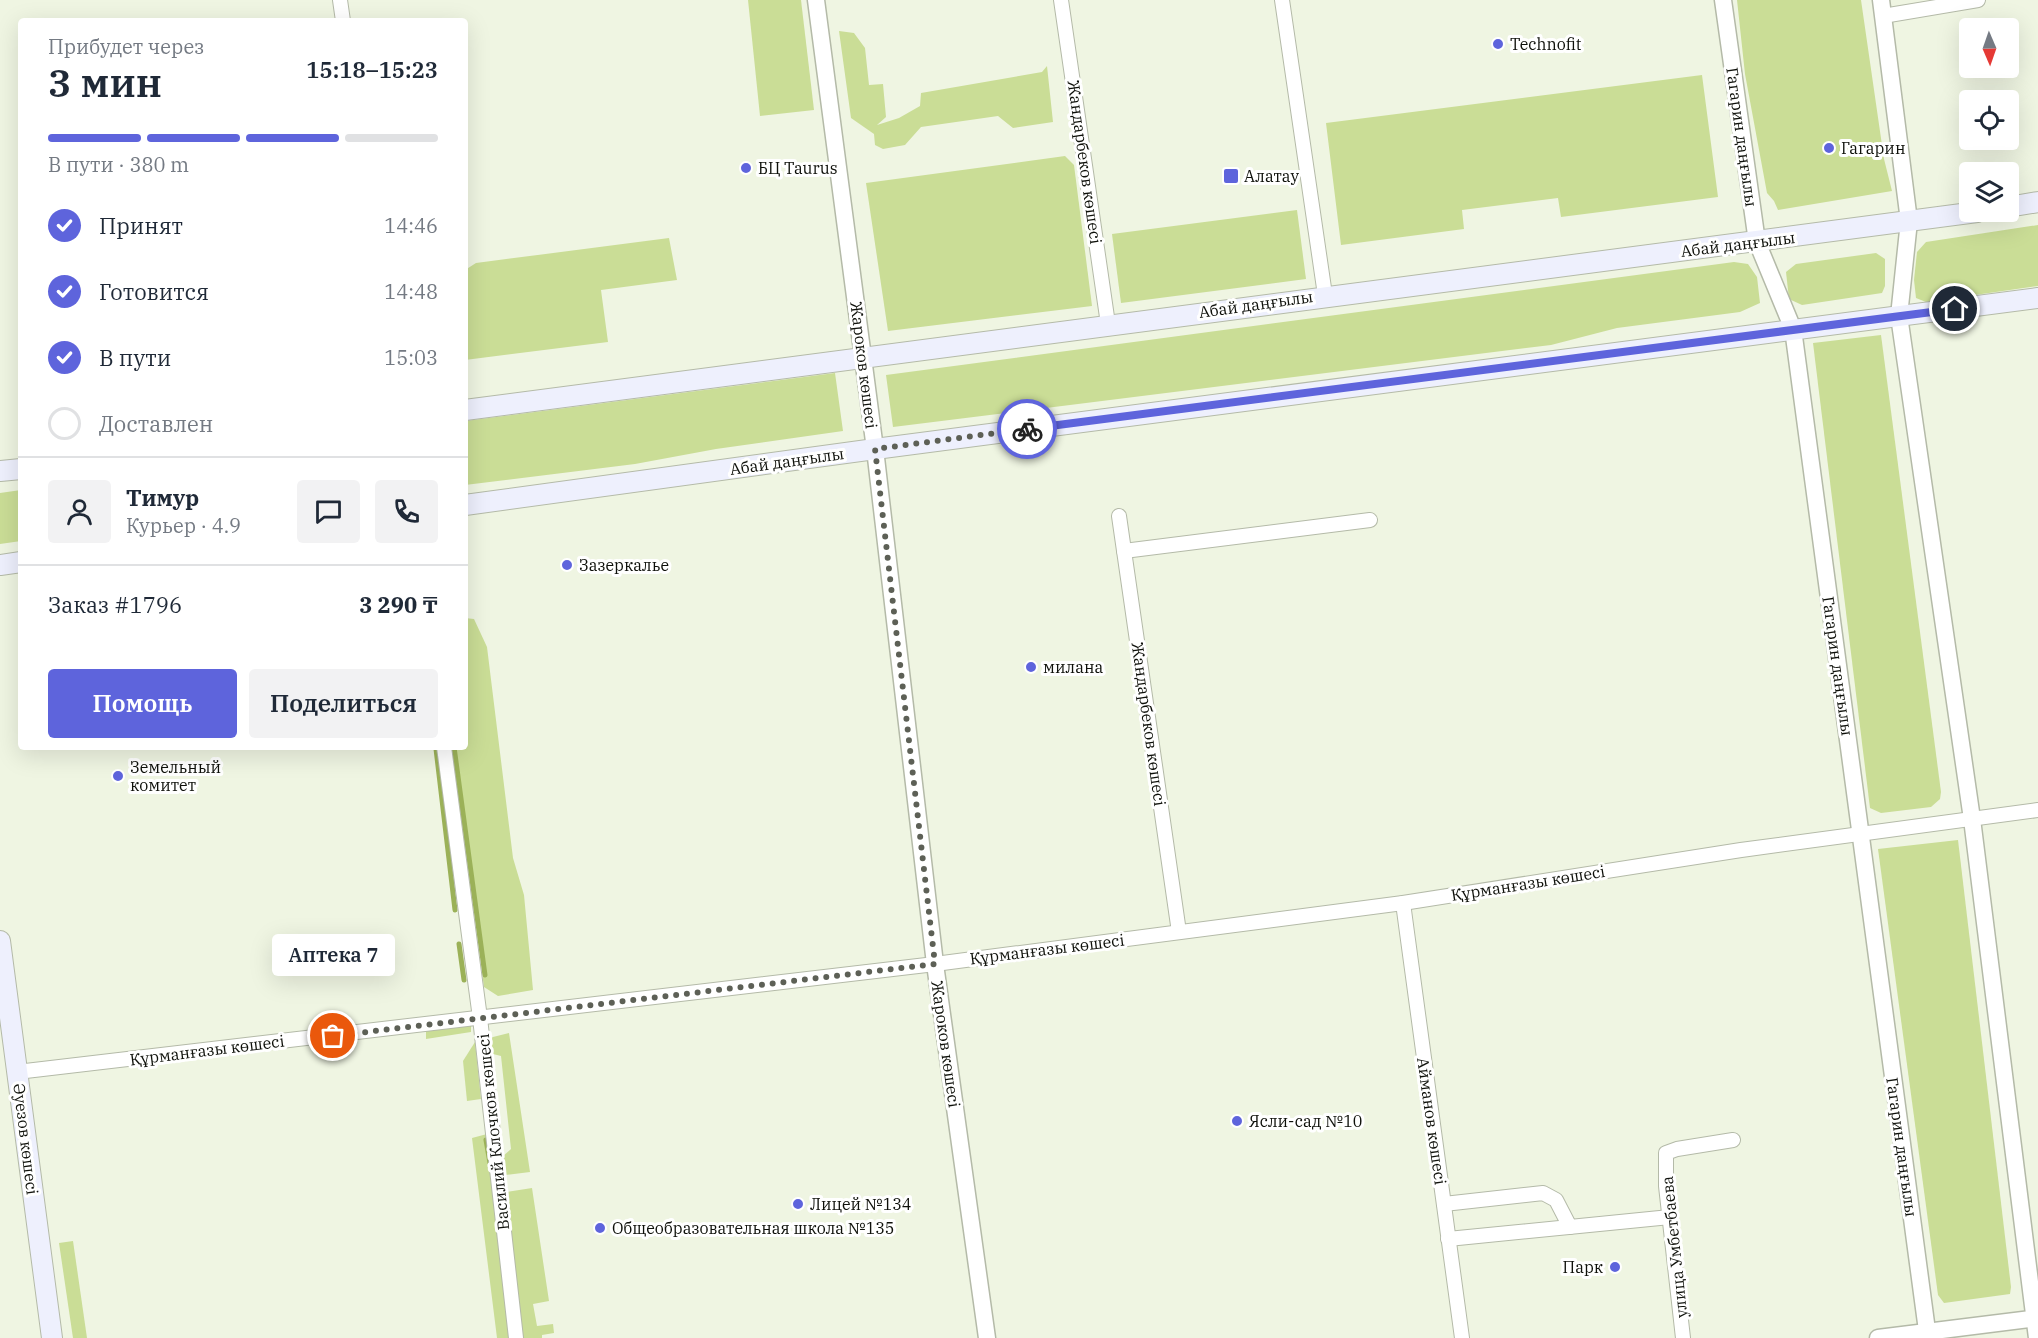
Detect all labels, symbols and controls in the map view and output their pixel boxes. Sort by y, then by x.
north arrow [1959,18,2019,78]
map controls [1959,18,2019,222]
text: Прибудет через [48,33,204,60]
place label: Technofit [1510,34,1582,54]
marker: Technofit [1491,37,1505,51]
text: 15:18–15:23 [306,55,438,84]
text: 3 мин [48,57,162,108]
street label: Гагарин даңғылы [1722,66,1762,208]
street label: Жандарбеков көшесі [1064,79,1106,245]
button: locate [1959,90,2019,150]
place label: Гагарин [1841,138,1905,158]
marker: Гагарин [1822,141,1836,155]
text: В пути · 380 m [48,151,189,178]
place label: БЦ Taurus [758,158,838,178]
marker: БЦ Taurus [739,161,753,175]
button: layers [1959,162,2019,222]
place label: Алатау [1244,166,1299,186]
marker: Алатау [1222,167,1240,185]
icon: check [48,209,81,242]
text: Принят [99,211,183,240]
text: 14:46 [384,212,438,239]
street label: Абай даңғылы [1680,227,1796,261]
icon: check [48,275,81,308]
text: Готовится [99,277,209,306]
text: 14:48 [384,278,438,305]
pin [1929,283,1980,334]
street label: Абай даңғылы [1198,286,1315,322]
icon: home [1938,292,1971,325]
street label: Жароков көшесі [846,300,882,430]
icon: check [48,341,81,374]
text: В пути [99,343,171,372]
text: 15:03 [384,344,438,371]
courier [997,399,1057,459]
text: Доставлен [99,409,213,438]
icon: bike [1011,413,1044,446]
street label: Абай даңғылы [729,443,846,479]
button: person [48,480,111,543]
button: chat [297,480,360,543]
button: phone [375,480,438,543]
text: Тимур [126,483,199,512]
text: Курьер · 4.9 [126,512,241,539]
place label: Зазеркалье [579,555,669,575]
marker: Зазеркалье [560,558,574,572]
text: Заказ #1796 [48,590,182,619]
text: 3 290 ₸ [359,590,438,619]
street label: Гагарин даңғылы [1818,595,1858,737]
street label: Жандарбеков көшесі [1128,641,1170,807]
place label: милана [1043,657,1104,677]
marker: милана [1024,660,1038,674]
button: Помощь [48,669,237,738]
button: Поделиться [249,669,438,738]
place label: Земельный комитет [130,757,221,795]
marker: Земельный комитет [111,769,125,783]
street label: Құрманғазы көшесі [1450,861,1606,905]
street label: Құрманғазы көшесі [969,930,1125,968]
callout: Аптека 7 [272,934,394,976]
text: Аптека 7 [289,941,378,968]
street label: Жароков көшесі [927,979,965,1109]
pin [307,1010,358,1061]
icon: bag [316,1019,349,1052]
street label: Құрманғазы көшесі [129,1031,285,1069]
street label: Василий Клочков көшесі [473,1033,513,1231]
street label: Айманов көшесі [1413,1056,1451,1186]
street label: Гагарин даңғылы [1882,1076,1922,1218]
street label: Әуезов көшесі [9,1082,43,1196]
place label: Ясли-сад №10 [1249,1111,1362,1131]
marker: Ясли-сад №10 [1230,1114,1244,1128]
street label: улица Умбетбаева [1657,1175,1691,1319]
place label: Лицей №134 [810,1194,911,1214]
marker: Лицей №134 [791,1197,805,1211]
place label: Общеобразовательная школа №135 [612,1218,894,1238]
marker: Общеобразовательная школа №135 [593,1221,607,1235]
place label: Парк [1563,1257,1604,1277]
marker: Парк [1608,1260,1622,1274]

